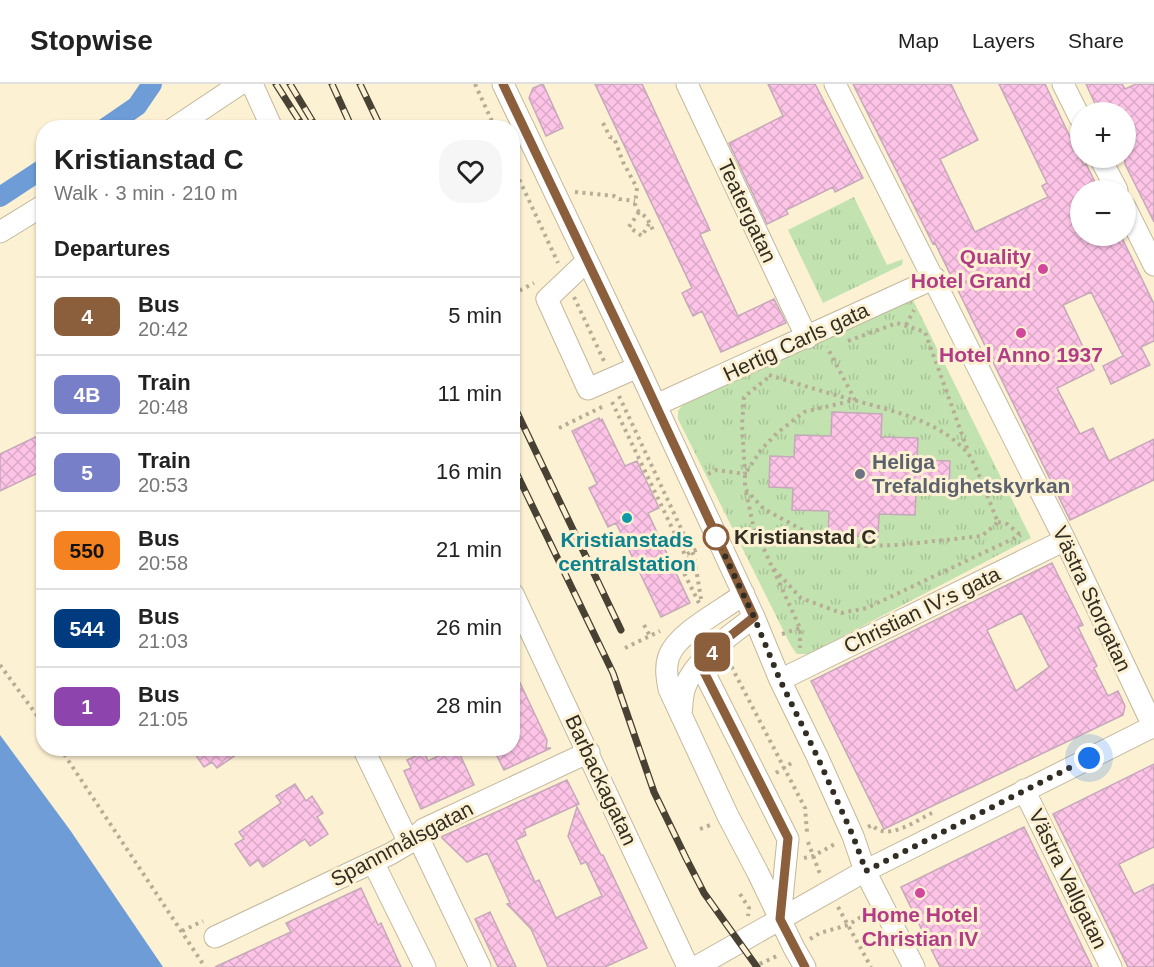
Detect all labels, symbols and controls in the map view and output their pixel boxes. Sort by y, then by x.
text: Stopwise [30,25,153,56]
text: Map [898,29,939,52]
text: Layers [972,29,1035,52]
text: Share [1068,29,1124,52]
map controls [1070,102,1136,246]
button: + [1070,102,1136,168]
button: heart [439,140,502,203]
text: Kristianstad C [54,144,244,175]
street label: Teatergatan [714,156,781,266]
button: − [1070,180,1136,246]
text: Walk · 3 min · 210 m [54,182,238,204]
text: Departures [54,236,170,261]
place label: Quality Hotel Grand [911,245,1031,292]
marker: Quality Hotel Grand [1036,262,1050,276]
text: Bus [138,292,180,317]
street label: Hertig Carls gata [720,298,872,385]
text: 5 min [448,303,502,328]
text: 4 [81,305,93,328]
text: 20:42 [138,318,188,340]
marker: Hotel Anno 1937 [1014,326,1028,340]
place label: Hotel Anno 1937 [939,343,1103,366]
text: Train [138,370,191,395]
text: 11 min [438,381,502,406]
text: 4B [74,383,100,406]
text: 20:48 [138,396,188,418]
text: Train [138,448,191,473]
place label: Heliga Trefaldighetskyrkan [872,450,1070,497]
text: 16 min [436,459,502,484]
text: 5 [81,461,93,484]
marker: Heliga Trefaldighetskyrkan [853,467,867,481]
text: 20:53 [138,474,188,496]
marker: Kristianstads centralstation [620,511,634,525]
street label: Västra Storgatan [1049,523,1136,675]
marker: Kristianstad C [703,524,729,550]
place label: Kristianstad C [734,525,876,548]
text: Bus [138,526,180,551]
place label: Kristianstads centralstation [558,528,696,575]
text: 21 min [436,537,502,562]
text: 550 [69,539,105,562]
text: 20:58 [138,552,188,574]
street label: Christian IV:s gata [840,562,1004,657]
text: Bus [138,604,180,629]
text: 26 min [436,615,502,640]
text: 544 [69,617,105,640]
text: 21:03 [138,630,188,652]
line badge: 4 [692,632,732,672]
text: 4 [706,641,718,664]
text: Bus [138,682,180,707]
text: 28 min [436,693,502,718]
text: 1 [81,695,93,718]
text: 21:05 [138,708,188,730]
street label: Barbackagatan [561,711,642,849]
your location [1074,743,1104,773]
street label: Spannmålsgatan [327,796,477,891]
street label: Västra Vallgatan [1025,805,1112,952]
marker: Home Hotel Christian IV [913,886,927,900]
place label: Home Hotel Christian IV [862,903,978,950]

